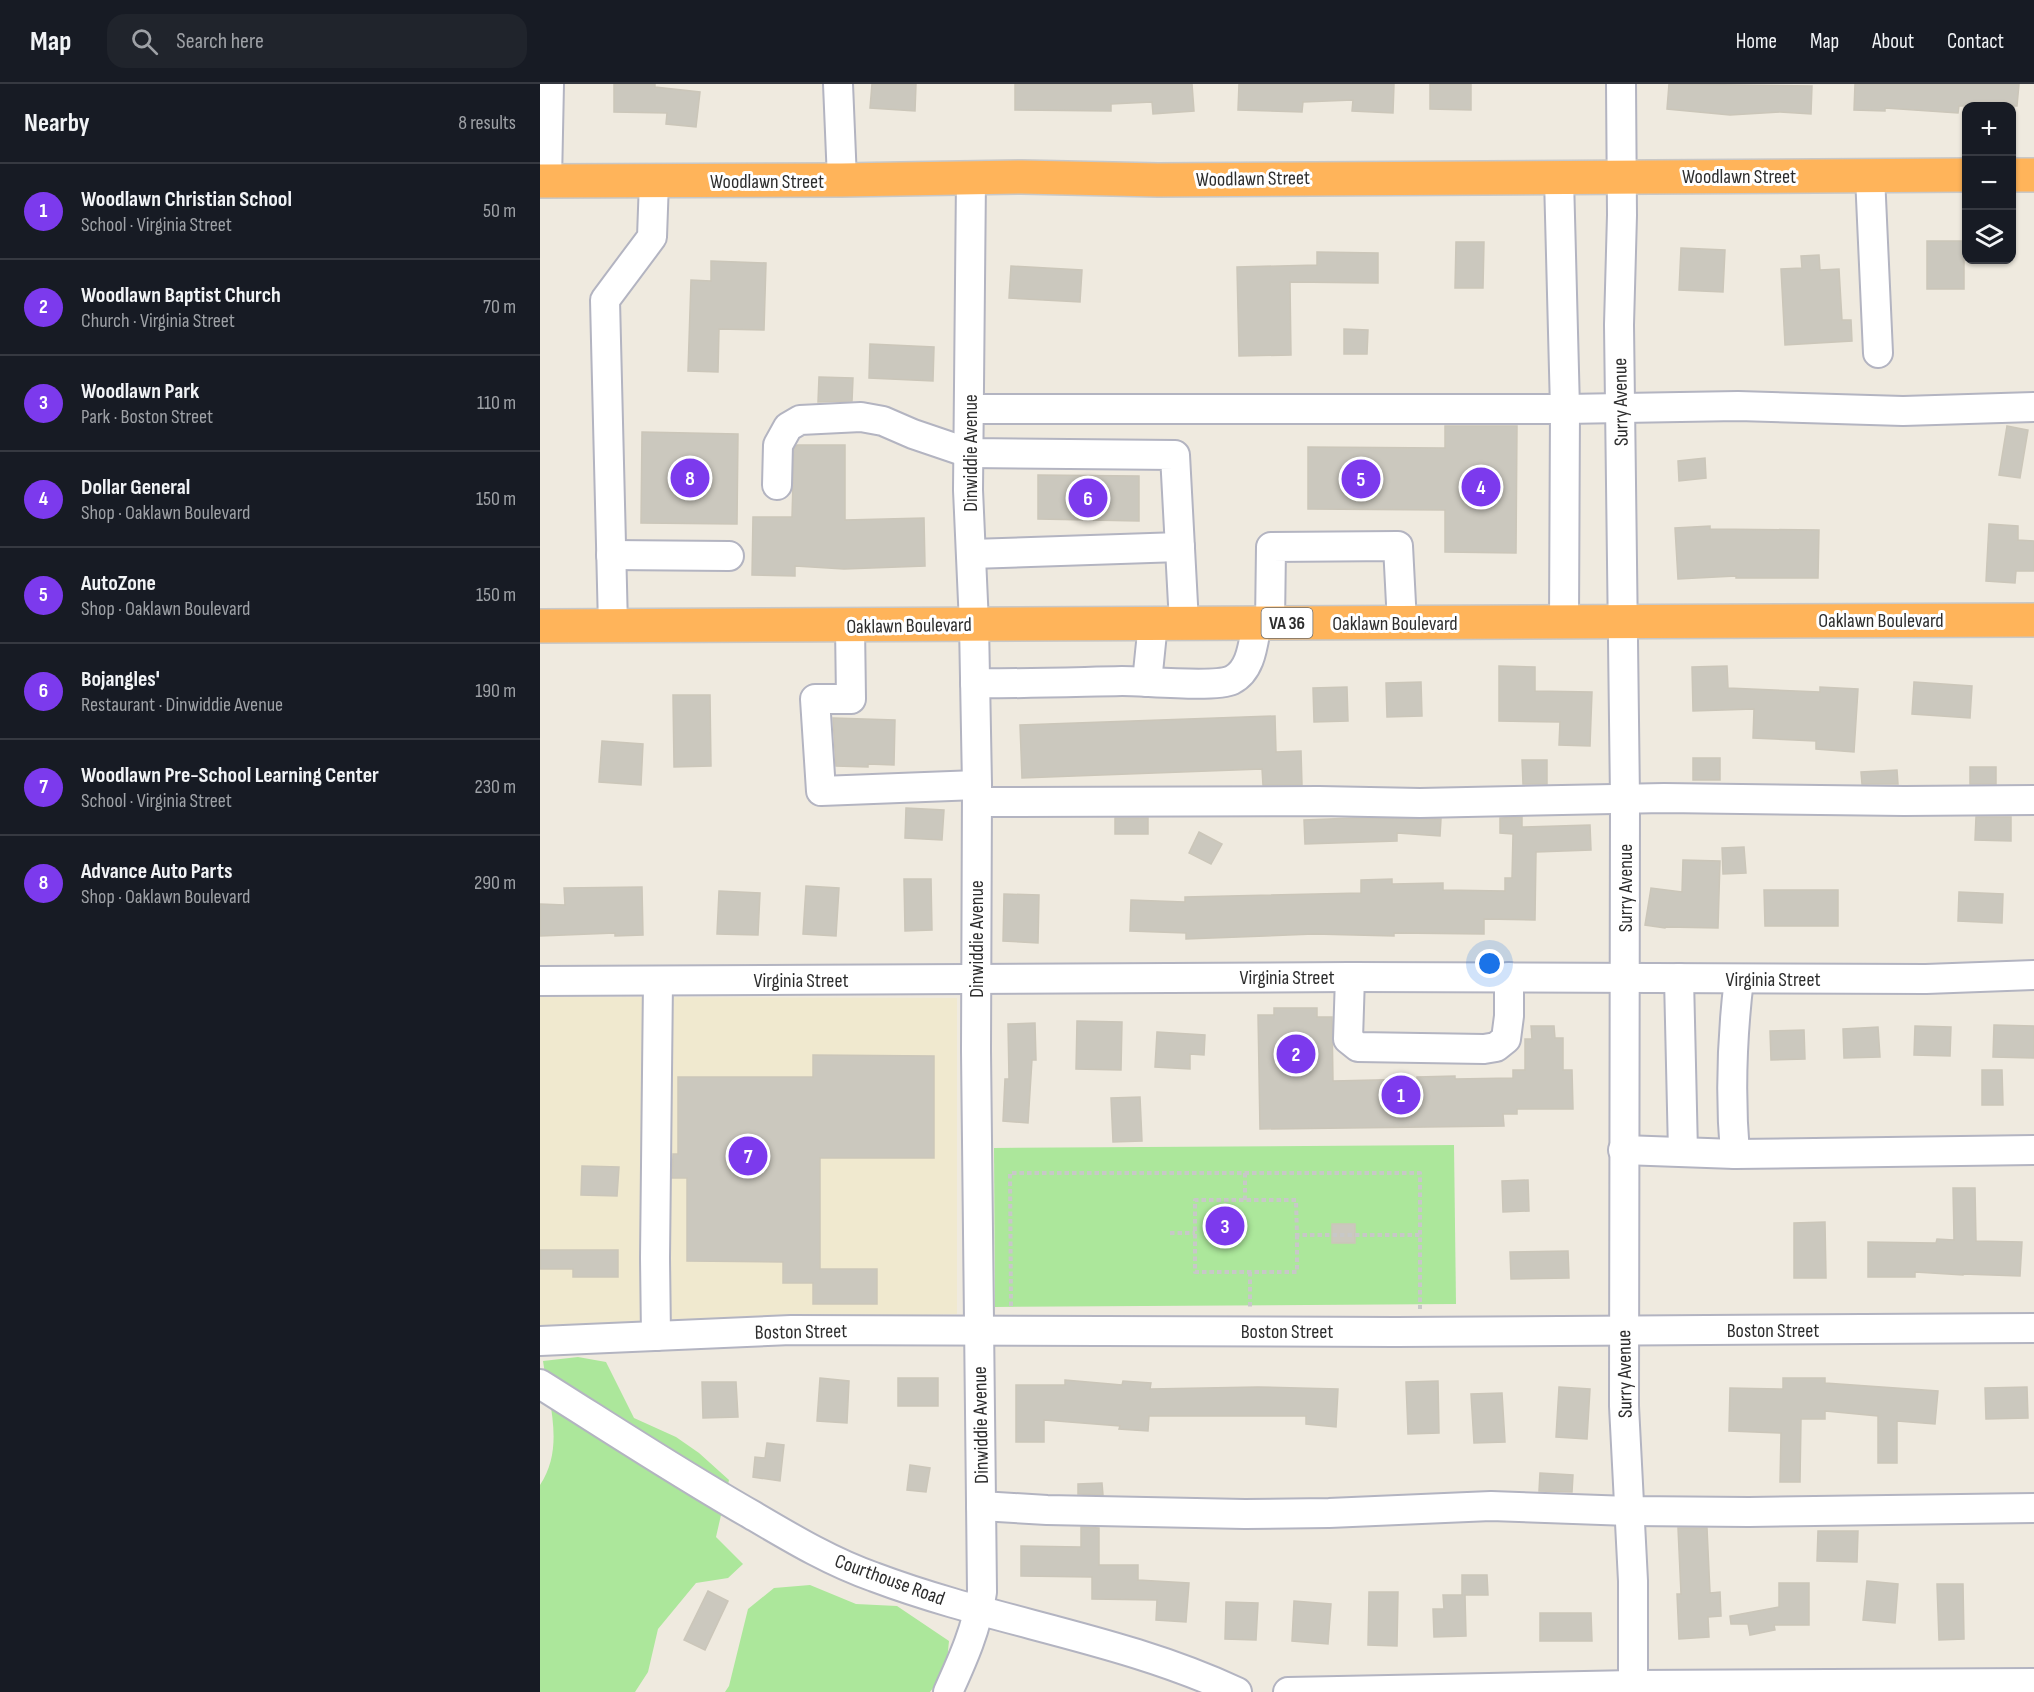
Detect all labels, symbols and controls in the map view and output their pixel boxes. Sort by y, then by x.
search box [107,14,527,68]
text: Map [30,25,71,58]
icon: search [128,25,161,58]
text: Search here [176,28,264,55]
text: Home [1736,29,1777,54]
text: Map [1810,29,1839,54]
text: About [1872,29,1914,54]
text: Contact [1947,29,2004,54]
map controls [1962,102,2016,264]
button: + [1962,102,2016,156]
text: Nearby [24,108,90,139]
text: 8 results [458,111,516,135]
button: − [1962,156,2016,210]
street label: Woodlawn Street [1682,165,1796,189]
street label: Woodlawn Street [1196,166,1310,192]
street label: Woodlawn Street [710,170,824,194]
text: Woodlawn Christian School [81,186,292,213]
text: 1 [40,199,47,223]
text: 50 m [483,199,516,223]
button: layers [1962,210,2016,264]
text: School · Virginia Street [81,213,232,237]
text: Woodlawn Baptist Church [81,282,281,309]
text: 2 [39,295,48,319]
text: 70 m [483,295,516,319]
text: Church · Virginia Street [81,309,235,333]
street label: Surry Avenue [1608,358,1634,446]
text: Woodlawn Park [81,378,199,405]
text: 3 [39,391,48,415]
text: 110 m [477,391,516,415]
street label: Dinwiddie Avenue [959,394,983,512]
text: Park · Boston Street [81,405,213,429]
pin: 8 [670,456,710,500]
pin: 5 [1342,456,1380,502]
pin: 4 [1462,464,1500,510]
text: Dollar General [81,474,190,501]
pin: 6 [1068,476,1108,520]
text: 4 [39,487,48,511]
text: 150 m [476,487,516,511]
text: Shop · Oaklawn Boulevard [81,501,250,525]
text: AutoZone [81,570,156,597]
text: 5 [39,583,48,607]
text: 150 m [476,583,516,607]
text: Shop · Oaklawn Boulevard [81,597,250,621]
road number: VA 36 [1262,608,1312,638]
street label: Oaklawn Boulevard [1818,609,1944,633]
street label: Oaklawn Boulevard [1332,612,1458,636]
street label: Oaklawn Boulevard [846,613,972,639]
text: Bojangles' [81,666,160,693]
text: 6 [39,679,48,703]
text: 190 m [475,679,516,703]
text: Restaurant · Dinwiddie Avenue [81,693,283,717]
text: Woodlawn Pre-School Learning Center [81,762,379,789]
text: 7 [39,775,48,799]
text: 230 m [474,775,516,799]
text: School · Virginia Street [81,789,232,813]
street label: Surry Avenue [1614,844,1638,932]
text: Advance Auto Parts [81,858,232,885]
text: 8 [39,871,48,895]
text: 290 m [474,871,516,895]
street label: Dinwiddie Avenue [965,880,989,998]
text: Shop · Oaklawn Boulevard [81,885,250,909]
your location [1475,949,1504,978]
street label: Virginia Street [1240,966,1334,990]
street label: Virginia Street [1726,968,1820,992]
street label: Virginia Street [754,969,848,993]
pin: 2 [1276,1032,1316,1076]
pin: 1 [1382,1072,1420,1118]
pin: 7 [728,1134,768,1178]
pin: 3 [1206,1204,1244,1248]
street label: Boston Street [755,1319,848,1345]
street label: Boston Street [1727,1319,1819,1343]
street label: Boston Street [1241,1320,1333,1344]
street label: Surry Avenue [1612,1330,1638,1418]
street label: Dinwiddie Avenue [968,1366,994,1484]
street label: Courthouse Road [831,1549,948,1611]

